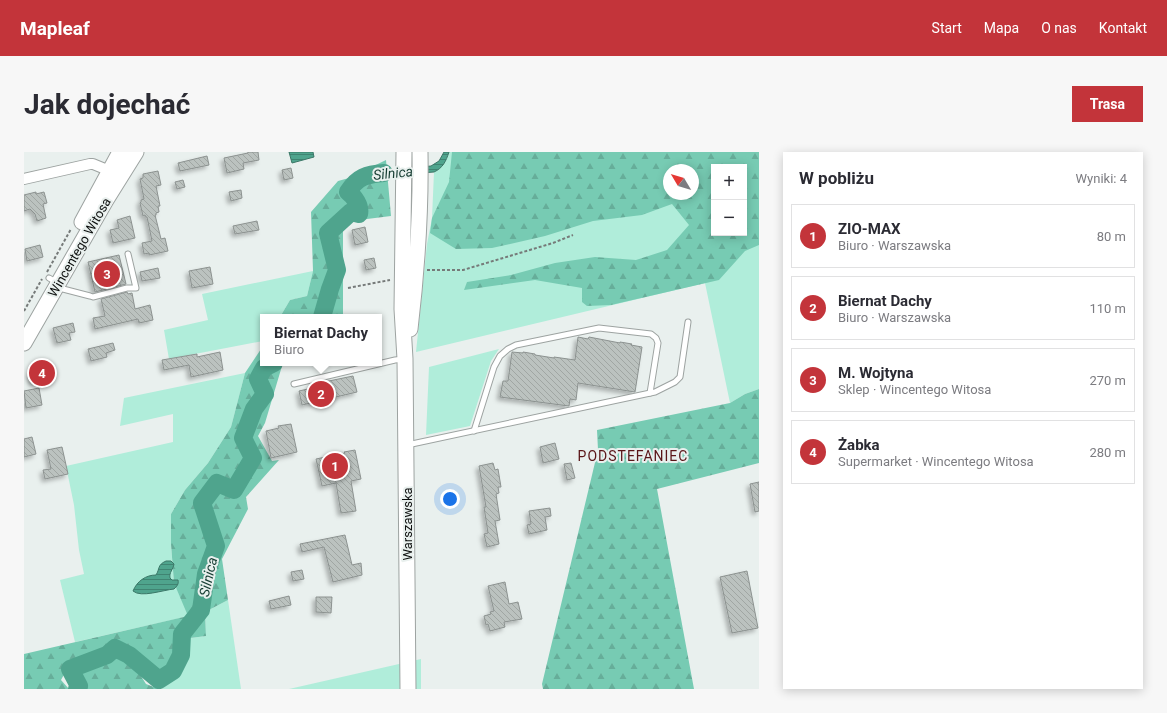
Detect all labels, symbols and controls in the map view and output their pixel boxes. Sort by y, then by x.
text: Mapleaf [20,17,90,40]
text: Start [932,20,962,36]
text: Mapa [984,20,1019,36]
text: O nas [1041,20,1077,36]
text: Kontakt [1099,20,1147,36]
button: Trasa [1072,86,1143,122]
text: Jak dojechać [24,88,190,121]
water label: Silnica [372,163,414,183]
north arrow [663,164,699,200]
map controls [711,164,747,236]
button: + [711,164,747,200]
text: W pobliżu [799,168,874,188]
text: Wyniki: 4 [1076,171,1127,186]
street label: Wincentego Witosa [45,195,114,299]
button: − [711,200,747,236]
text: ZIO-MAX [838,220,901,238]
text: 1 [809,229,817,244]
text: 80 m [1097,229,1126,244]
text: Biuro · Warszawska [838,238,951,253]
pin: 3 [94,259,120,289]
text: Biernat Dachy [838,292,932,310]
text: 2 [809,301,817,316]
text: 110 m [1089,301,1126,316]
text: Biuro · Warszawska [838,310,951,325]
popup [260,314,382,366]
text: Biernat Dachy [274,324,368,342]
text: Biuro [274,342,304,357]
pin: 4 [29,358,55,388]
text: M. Wojtyna [838,364,914,382]
text: 3 [809,373,817,388]
text: 270 m [1089,373,1126,388]
pin: 2 [308,379,334,409]
text: Sklep · Wincentego Witosa [838,382,991,397]
text: Żabka [838,436,880,454]
text: 4 [809,445,817,460]
text: 280 m [1089,445,1126,460]
district label: PODSTEFANIEC [578,448,688,464]
pin: 1 [322,451,348,481]
text: Supermarket · Wincentego Witosa [838,454,1034,469]
street label: Warszawska [400,487,415,561]
your location [440,489,460,509]
water label: Silnica [196,556,220,598]

